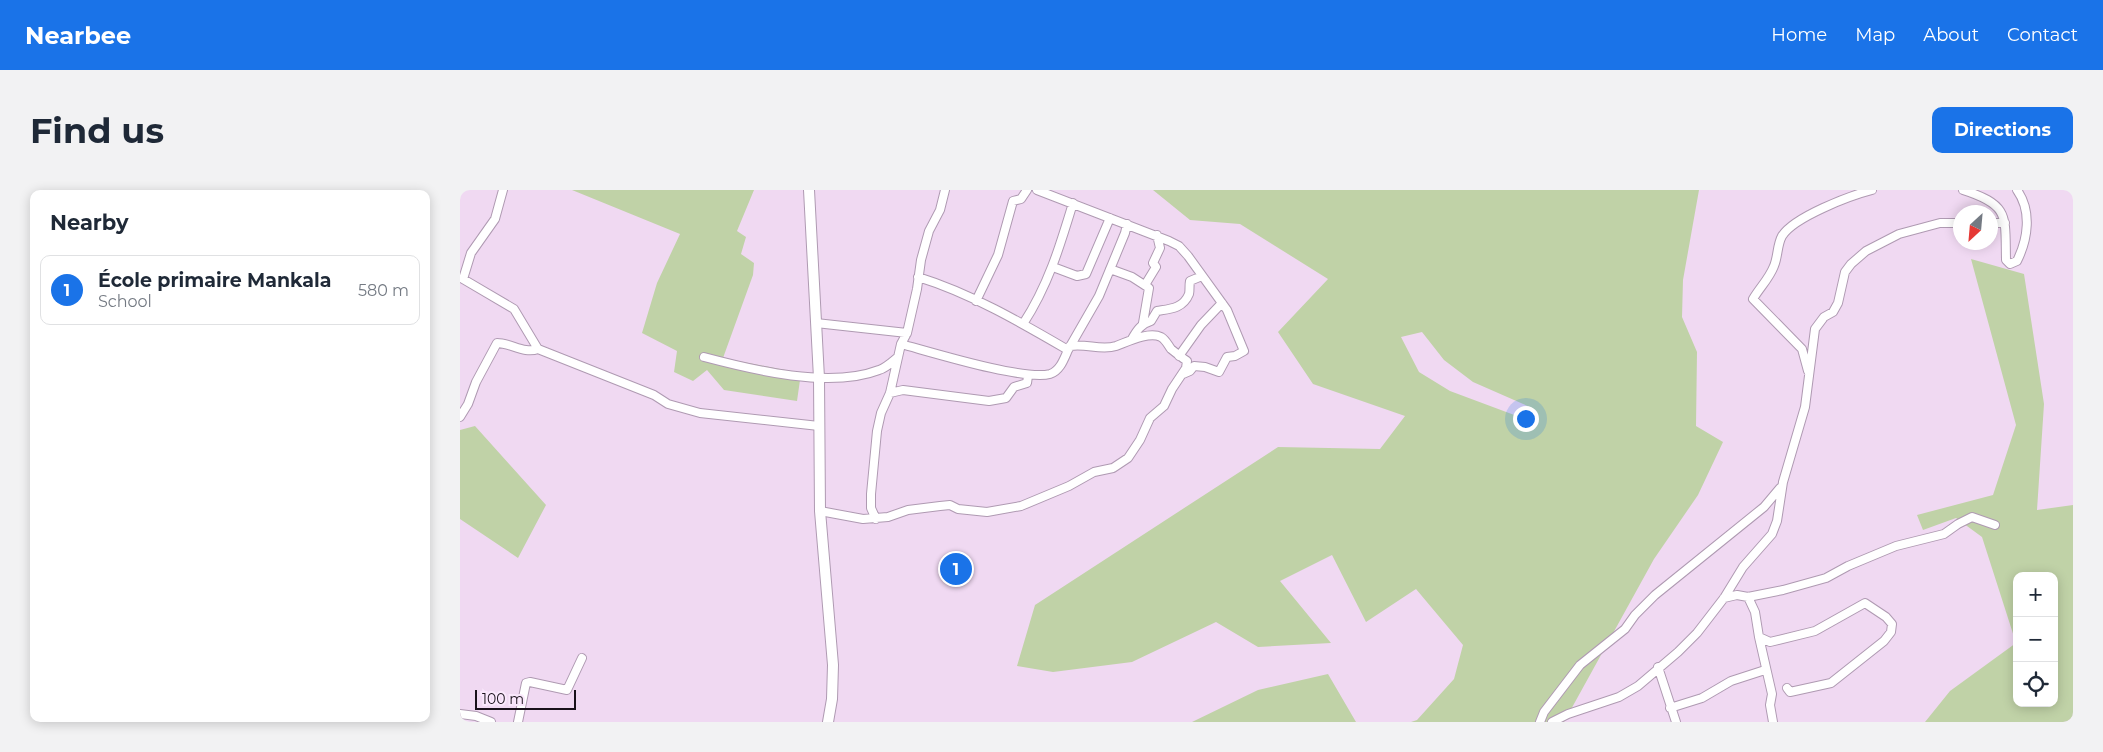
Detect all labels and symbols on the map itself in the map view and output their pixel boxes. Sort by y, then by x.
north arrow [1953,205,1998,250]
your location [1513,406,1539,432]
pin: 1 [940,550,972,588]
scale bar [475,687,576,710]

